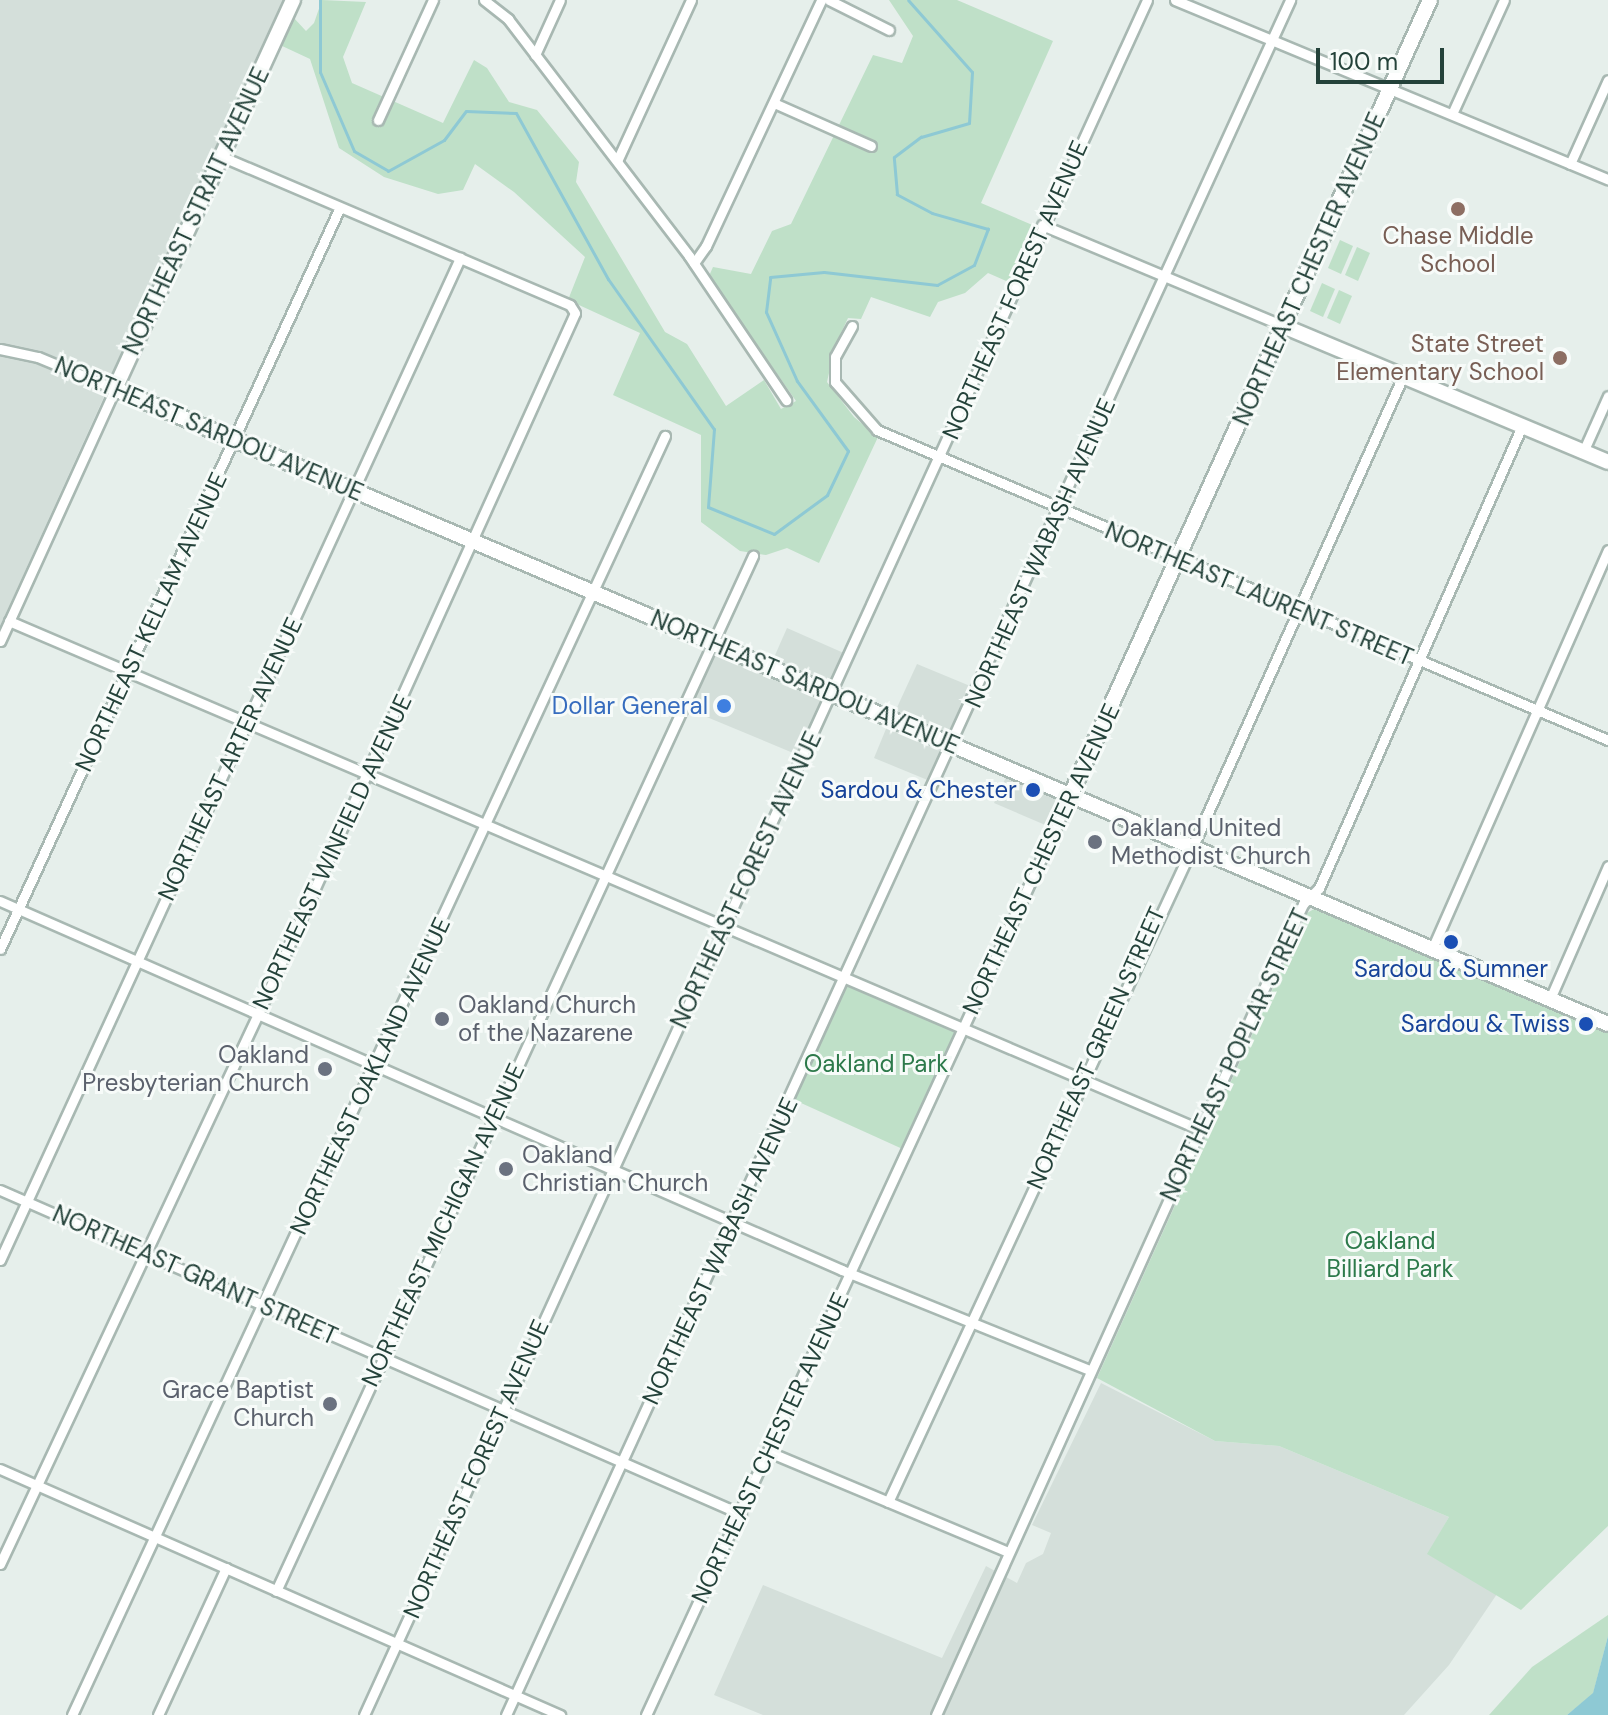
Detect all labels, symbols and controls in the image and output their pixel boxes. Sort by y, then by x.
scale bar [1320,32,1448,82]
text: 100 m [1330,46,1398,77]
street label: NORTHEAST STRAIT AVENUE [117,63,275,359]
street label: NORTHEAST CHESTER AVENUE [1227,108,1391,430]
street label: NORTHEAST FOREST AVENUE [936,136,1094,444]
marker: Chase Middle School [1449,200,1467,218]
place label: Chase Middle School [1382,222,1534,278]
place label: State Street Elementary School [1336,330,1544,386]
marker: State Street Elementary School [1551,349,1569,367]
street label: NORTHEAST SARDOU AVENUE [50,351,368,507]
street label: NORTHEAST WABASH AVENUE [959,394,1121,712]
street label: NORTHEAST KELLAM AVENUE [69,468,233,776]
street label: NORTHEAST LAURENT STREET [1101,516,1417,672]
street label: NORTHEAST SARDOU AVENUE [646,604,964,760]
street label: NORTHEAST ARTER AVENUE [152,613,308,905]
street label: NORTHEAST WINFIELD AVENUE [246,690,418,1014]
place label: Dollar General [552,692,708,720]
marker: Dollar General [715,697,733,715]
street label: NORTHEAST CHESTER AVENUE [956,699,1126,1019]
street label: NORTHEAST FOREST AVENUE [665,727,827,1033]
place label: Sardou & Chester [820,776,1017,804]
marker: Sardou & Chester [1024,781,1042,799]
place label: Oakland United Methodist Church [1111,814,1311,870]
marker: Oakland United Methodist Church [1086,833,1104,851]
street label: NORTHEAST GREEN STREET [1021,902,1171,1194]
street label: NORTHEAST POPLAR STREET [1154,904,1316,1206]
street label: NORTHEAST OAKLAND AVENUE [284,913,456,1239]
marker: Sardou & Sumner [1442,933,1460,951]
place label: Sardou & Sumner [1354,955,1548,983]
place label: Oakland Church of the Nazarene [458,991,636,1047]
marker: Oakland Church of the Nazarene [433,1010,451,1028]
place label: Sardou & Twiss [1401,1010,1570,1038]
marker: Sardou & Twiss [1577,1015,1595,1033]
place label: Oakland Presbyterian Church [82,1041,309,1097]
park label: Oakland Park [804,1050,948,1078]
street label: NORTHEAST MICHIGAN AVENUE [355,1059,531,1391]
marker: Oakland Presbyterian Church [316,1060,334,1078]
street label: NORTHEAST WABASH AVENUE [636,1093,804,1409]
place label: Oakland Christian Church [522,1141,708,1197]
marker: Oakland Christian Church [497,1160,515,1178]
street label: NORTHEAST GRANT STREET [48,1199,342,1351]
park label: Oakland Billiard Park [1326,1227,1454,1283]
street label: NORTHEAST CHESTER AVENUE [685,1288,855,1608]
street label: NORTHEAST FOREST AVENUE [397,1315,555,1623]
place label: Grace Baptist Church [162,1376,314,1432]
marker: Grace Baptist Church [321,1395,339,1413]

